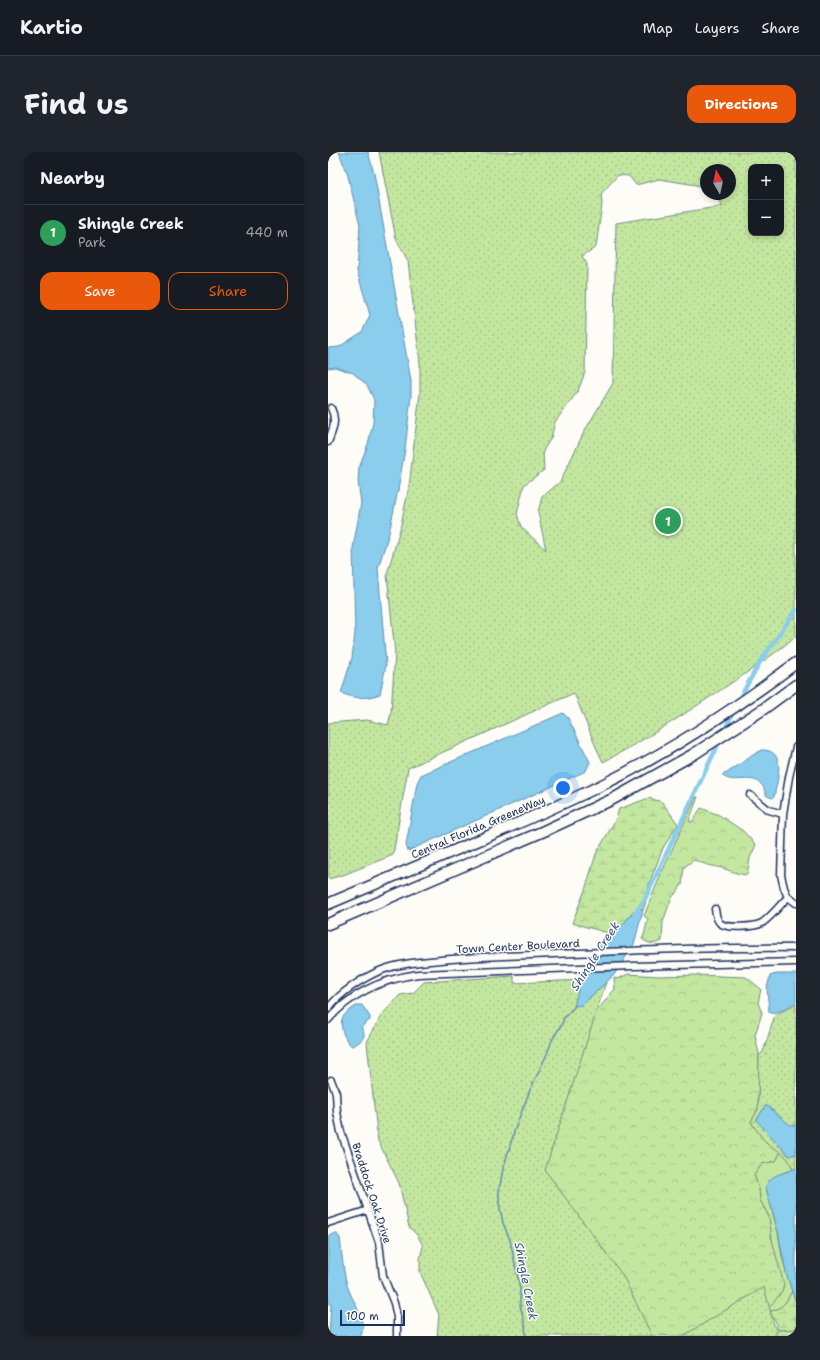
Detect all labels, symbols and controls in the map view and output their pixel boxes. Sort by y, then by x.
text: Kartio [20,15,83,40]
text: Map [643,19,673,37]
text: Layers [695,19,739,37]
text: Share [761,19,800,37]
text: Find us [24,85,129,123]
button: Directions [687,85,796,123]
north arrow [700,164,736,200]
map controls [748,164,784,236]
button: + [748,164,784,200]
text: Nearby [40,167,105,189]
button: − [748,200,784,236]
text: Shingle Creek [78,214,184,234]
text: 1 [50,224,56,241]
text: 440 m [246,224,288,241]
text: Park [78,234,106,251]
button: Save [40,272,160,310]
button: Share [168,272,288,310]
pin: 1 [655,506,681,536]
your location [553,778,573,798]
street label: Central Florida GreeneWay [409,792,547,863]
water label: Shingle Creek [567,918,623,994]
street label: Town Center Boulevard [456,936,580,957]
street label: Braddock Oak Drive [348,1141,395,1246]
water label: Shingle Creek [511,1241,541,1322]
scale bar [340,1308,405,1327]
text: 100 m [346,1309,379,1324]

